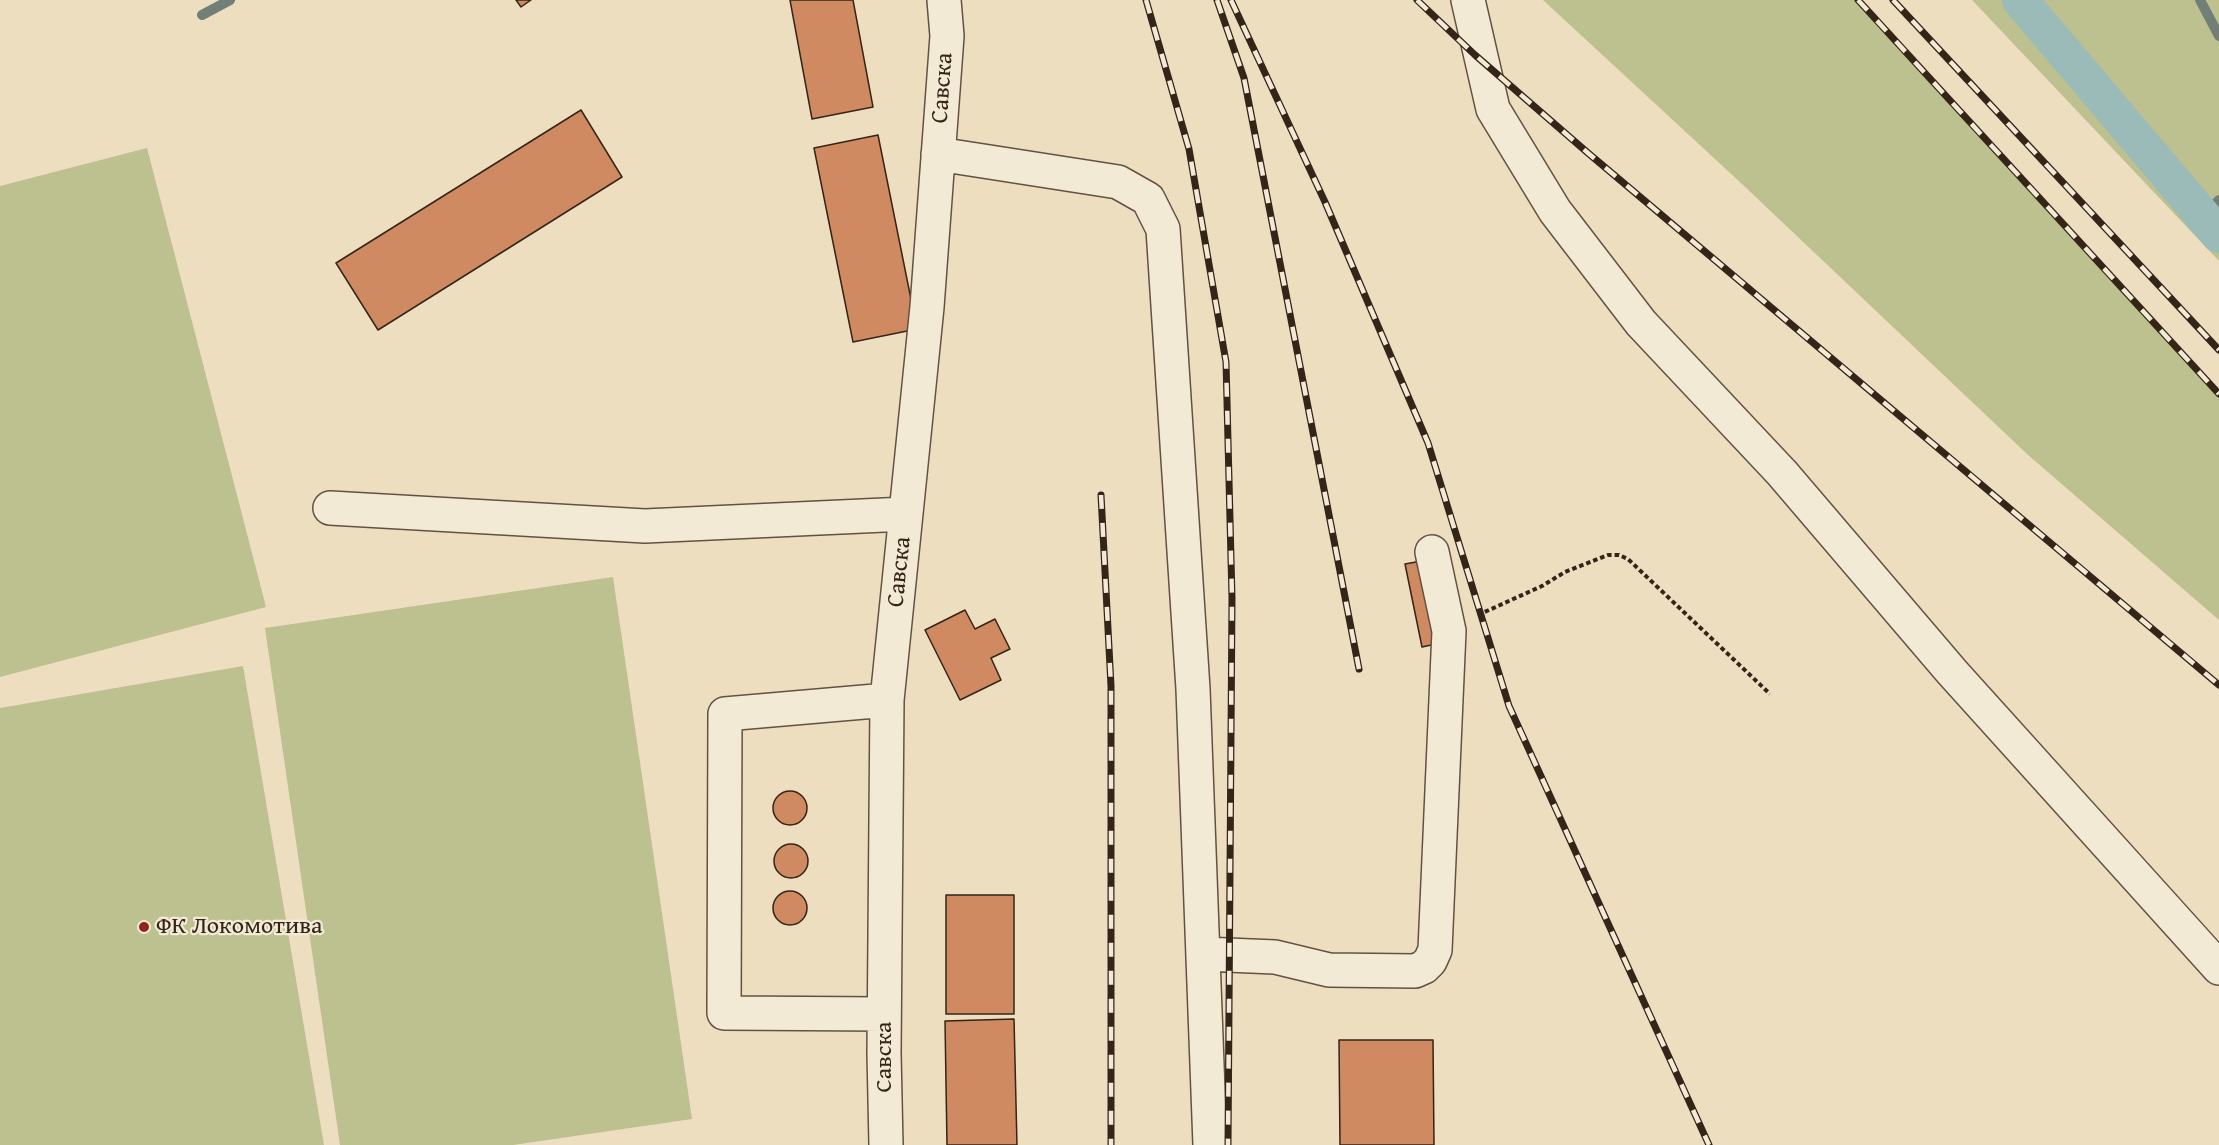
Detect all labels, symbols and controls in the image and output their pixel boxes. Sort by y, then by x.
street label: Савска [926,52,960,124]
street label: Савска [882,535,918,609]
place label: ФК Локомотива [156,913,322,941]
marker: ФК Локомотива [137,920,151,934]
street label: Савска [871,1022,899,1092]

